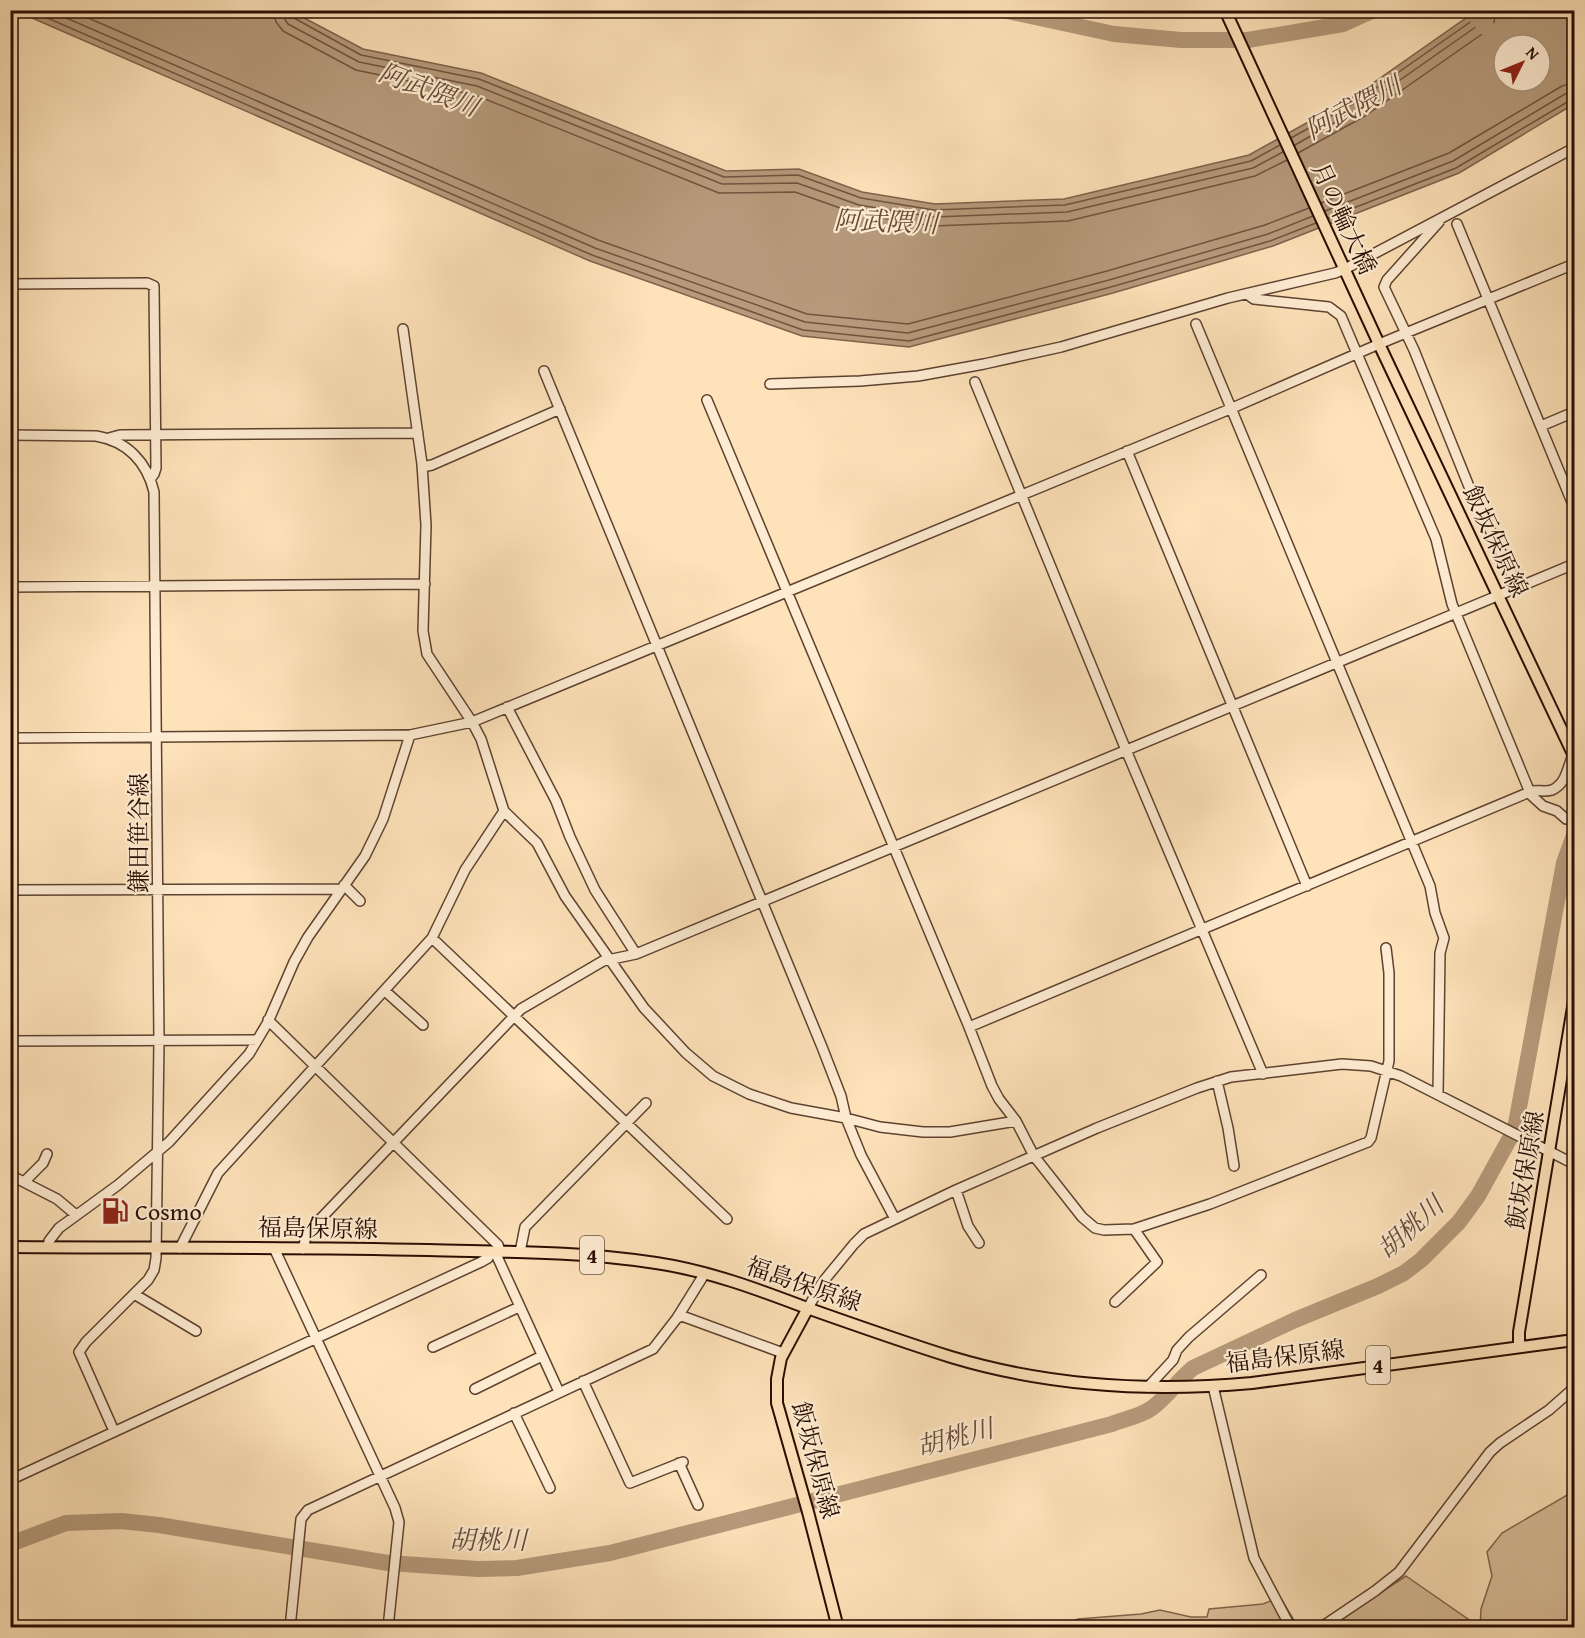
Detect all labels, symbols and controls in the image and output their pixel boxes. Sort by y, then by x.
north arrow [1492,33,1552,93]
text: N [1521,41,1546,65]
water label: 阿武隈川 [373,52,487,127]
water label: 阿武隈川 [1298,64,1411,149]
street label: 月の輪大橋 [1303,156,1385,280]
water label: 阿武隈川 [833,200,942,242]
street label: 飯坂保原線 [1455,479,1537,603]
street label: 鎌田笹谷線 [121,773,156,893]
street label: 飯坂保原線 [1497,1108,1553,1232]
water label: 胡桃川 [1368,1184,1454,1268]
place label: Cosmo [135,1194,202,1229]
fuel station icon: Cosmo [100,1196,130,1226]
street label: 福島保原線 [258,1209,378,1247]
road number: 4 [580,1236,604,1274]
street label: 福島保原線 [742,1248,866,1320]
street label: 福島保原線 [1223,1331,1347,1381]
road number: 4 [1366,1346,1390,1384]
street label: 飯坂保原線 [784,1398,848,1522]
water label: 胡桃川 [912,1407,1001,1466]
water label: 胡桃川 [449,1520,530,1559]

